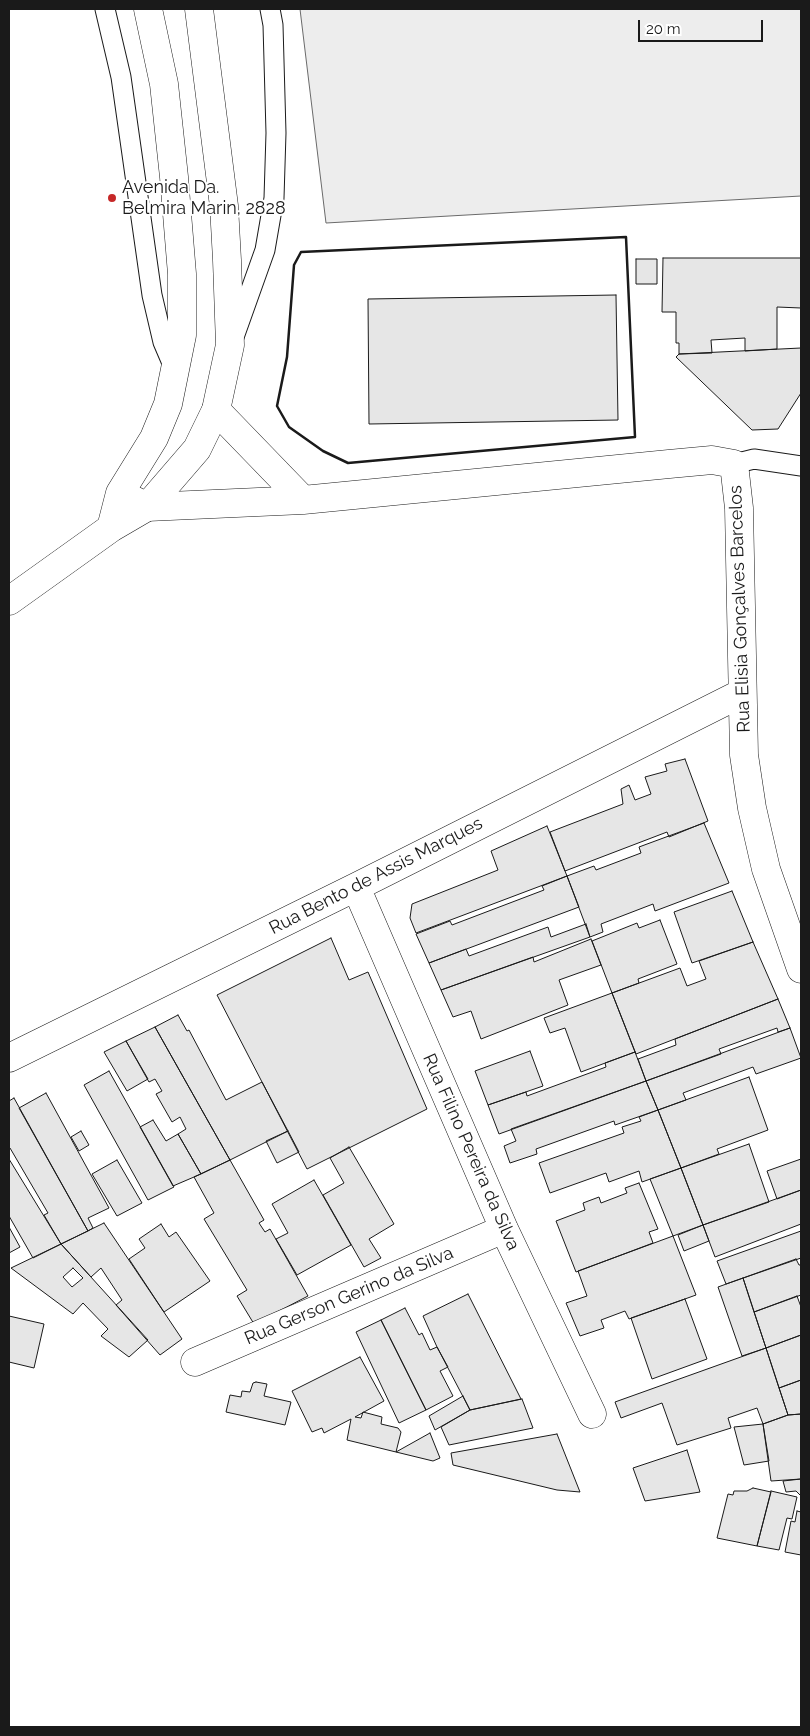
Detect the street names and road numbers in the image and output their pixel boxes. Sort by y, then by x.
street label: Rua Elisia Gonçalves Barcelos [725,485,755,733]
street label: Rua Bento de Assis Marques [266,813,486,939]
street label: Rua Filino Pereira da Silva [418,1050,524,1254]
street label: Rua Gerson Gerino da Silva [241,1242,457,1350]

